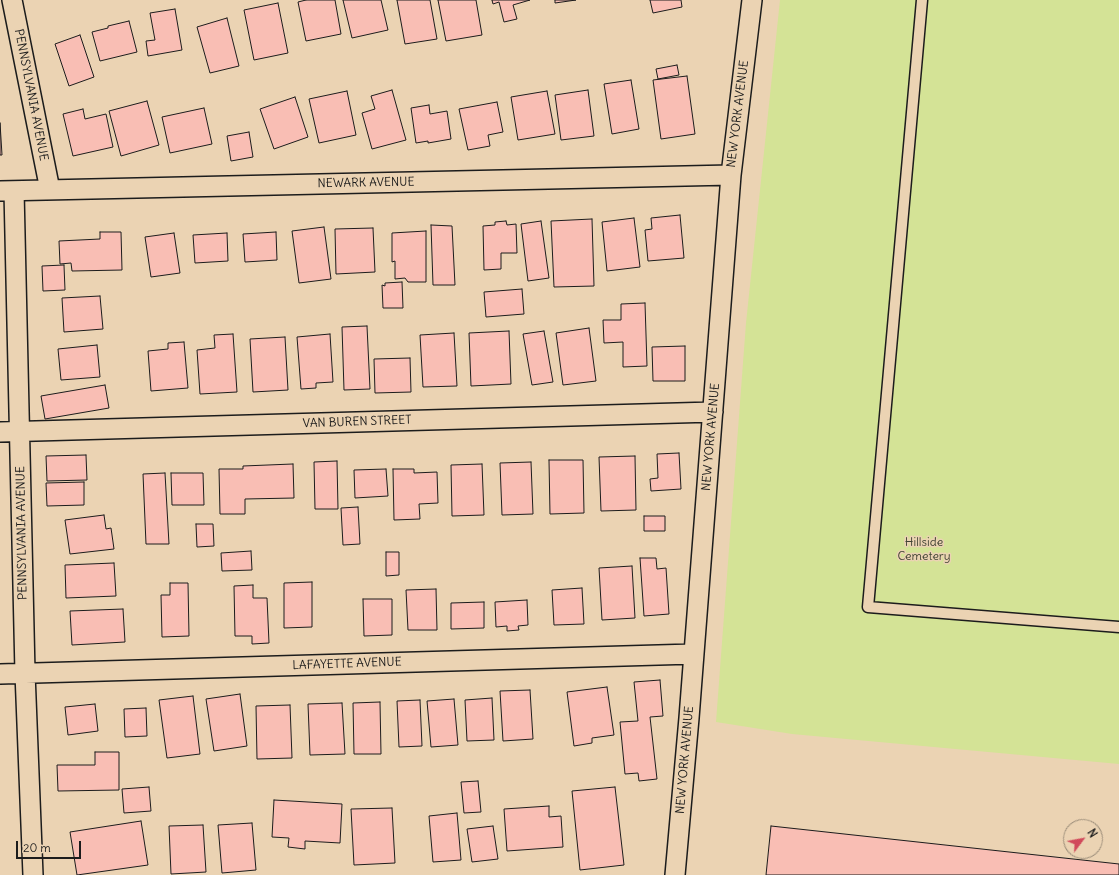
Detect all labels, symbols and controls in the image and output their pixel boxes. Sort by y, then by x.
street label: PENNSYLVANIA AVENUE [11,28,51,162]
street label: NEW YORK AVENUE [724,59,752,169]
street label: NEWARK AVENUE [317,175,415,191]
street label: NEW YORK AVENUE [699,382,723,492]
street label: VAN BUREN STREET [302,413,412,431]
street label: PENNSYLVANIA AVENUE [14,466,30,600]
park label: Hillside Cemetery [897,536,951,564]
street label: LAFAYETTE AVENUE [292,655,402,673]
street label: NEW YORK AVENUE [673,705,697,815]
north arrow [1063,819,1103,859]
text: N [1084,826,1100,840]
scale bar [18,833,83,859]
text: 20 m [23,840,51,855]

